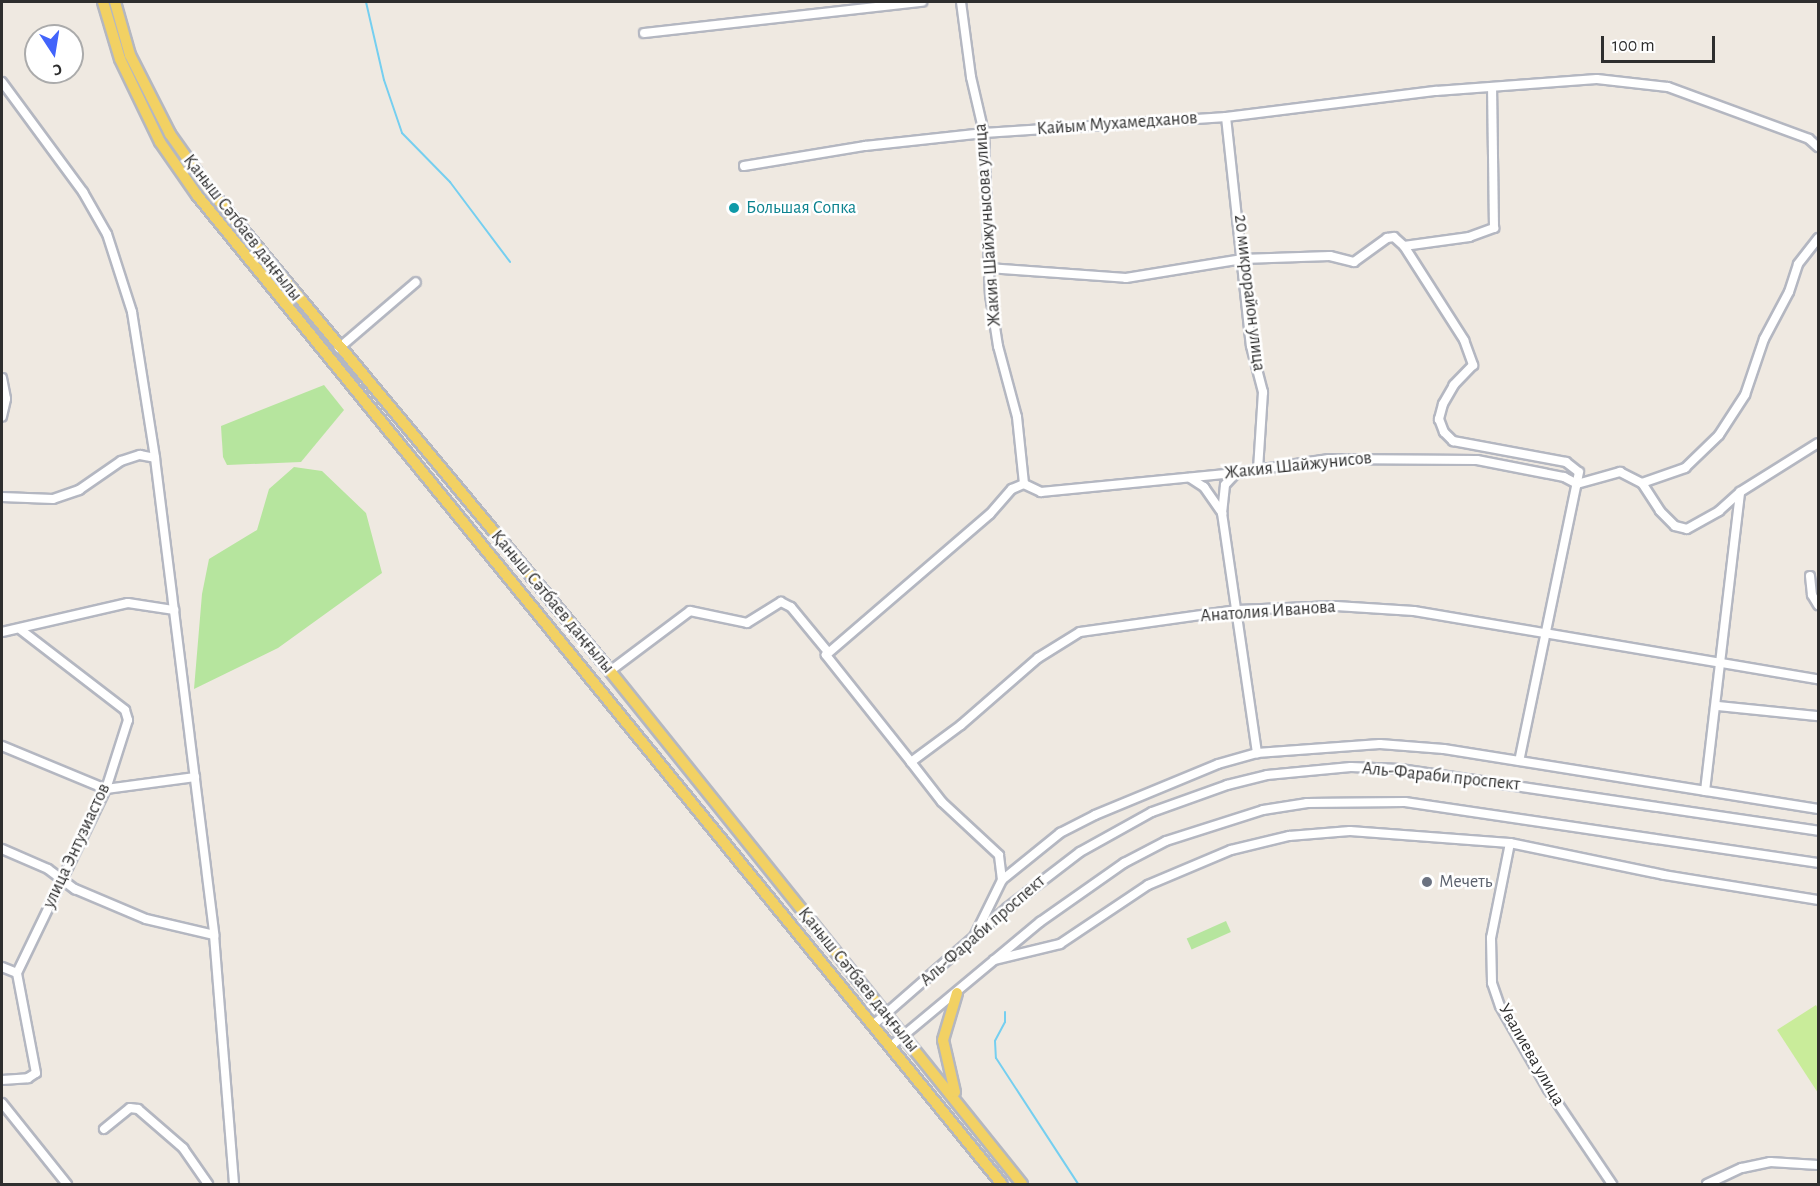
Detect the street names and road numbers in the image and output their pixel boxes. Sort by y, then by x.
street label: Кайым Мухамедханов [1036,108,1198,140]
street label: Жакия Шайжунысова улица [970,123,1006,327]
street label: Қаныш Сәтбаев даңғылы [178,150,306,306]
street label: 20 микрорайон улица [1229,213,1269,373]
street label: Жакия Шайжунисов [1223,448,1373,484]
street label: Қаныш Сәтбаев даңғылы [486,526,618,678]
street label: Анатолия Иванова [1200,597,1336,627]
street label: Аль-Фараби проспект [1361,758,1521,796]
street label: улица Энтузиастов [39,780,115,912]
street label: Аль-Фараби проспект [916,871,1050,991]
street label: Қаныш Сәтбаев даңғылы [793,903,923,1057]
street label: Увалиева улица [1493,1000,1569,1110]

